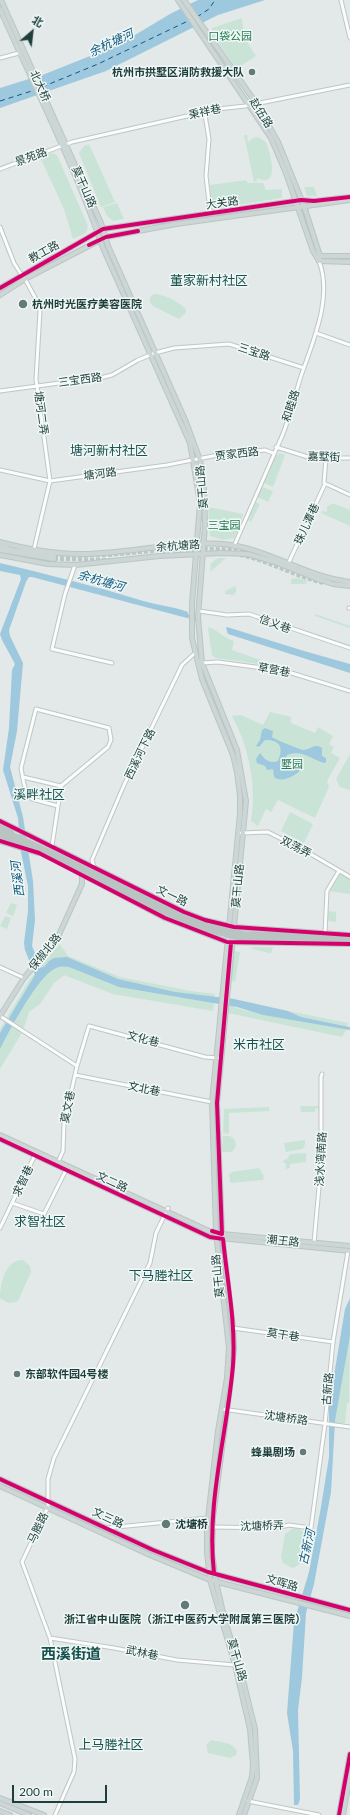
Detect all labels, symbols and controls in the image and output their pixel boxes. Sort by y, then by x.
north arrow [12,12,52,52]
text: 北 [30,13,46,29]
water label: 余杭塘河 [86,26,136,60]
park label: 口袋公园 [208,29,252,43]
place label: 杭州市拱墅区消防救援大队 [112,65,244,79]
marker: 杭州市拱墅区消防救援大队 [247,67,257,77]
street label: 北大桥 [27,68,53,104]
street label: 赵伍路 [247,96,275,130]
street label: 秉祥巷 [187,102,223,122]
street label: 景苑路 [13,145,49,169]
street label: 莫干山路 [69,164,99,210]
street label: 大关路 [205,194,239,212]
street label: 教工路 [26,238,62,266]
district label: 董家新村社区 [170,273,248,289]
place label: 杭州时光医疗美容医院 [32,297,142,311]
marker: 杭州时光医疗美容医院 [17,298,29,310]
street label: 三宝路 [236,341,272,363]
street label: 三宝西路 [57,370,103,390]
street label: 和睦路 [280,388,302,424]
street label: 塘河二弄 [31,390,51,436]
district label: 塘河新村社区 [70,443,148,459]
street label: 贾家西路 [214,445,260,463]
street label: 嘉墅街 [307,450,341,464]
street label: 塘河路 [83,465,117,483]
street label: 莫干山路 [194,465,210,509]
street label: 珠儿潭巷 [292,501,322,547]
park label: 三宝园 [208,518,240,532]
street label: 余杭塘路 [156,538,200,554]
water label: 余杭塘河 [76,567,126,595]
street label: 信义巷 [257,612,293,636]
street label: 草营巷 [257,661,291,679]
street label: 西溪河下路 [122,726,158,782]
park label: 墅园 [281,757,303,771]
district label: 溪畔社区 [13,787,65,803]
street label: 双荡弄 [278,834,314,860]
water label: 西溪河 [9,860,27,898]
street label: 莫干山路 [230,864,246,908]
street label: 文一路 [154,883,190,909]
street label: 保俶北路 [26,931,64,973]
street label: 文化巷 [125,1028,161,1050]
district label: 米市社区 [233,1037,285,1053]
street label: 文北巷 [127,1079,161,1099]
street label: 莫文巷 [58,1090,78,1124]
street label: 浅水湾南路 [313,1131,329,1187]
street label: 求智巷 [10,1163,36,1199]
street label: 文二路 [94,1169,130,1195]
district label: 求智社区 [14,1214,66,1230]
street label: 潮王路 [266,1233,300,1249]
street label: 莫干山路 [209,1253,227,1299]
district label: 下马塍社区 [129,1268,193,1284]
street label: 莫干巷 [266,1326,300,1344]
place label: 东部软件园4号楼 [25,1367,108,1381]
marker: 东部软件园4号楼 [12,1369,22,1379]
street label: 古新路 [320,1372,336,1406]
street label: 沈塘桥路 [263,1408,309,1428]
place label: 蜂巢剧场 [251,1445,295,1459]
marker: 蜂巢剧场 [298,1447,308,1457]
street label: 文三路 [90,1505,126,1531]
street label: 马塍路 [25,1510,51,1546]
place label: 沈塘桥 [175,1517,208,1531]
marker: 沈塘桥 [160,1518,172,1530]
street label: 沈塘桥弄 [240,1519,284,1533]
water label: 古新河 [296,1528,318,1566]
street label: 文晖路 [264,1572,300,1594]
marker: 浙江省中山医院（浙江中医药大学附属第三医院） [179,1599,191,1611]
place label: 浙江省中山医院（浙江中医药大学附属第三医院） [64,1612,306,1626]
street label: 莫干山路 [225,1637,249,1683]
street label: 武林巷 [125,1643,159,1663]
district label: 西溪街道 [41,1645,101,1663]
district label: 上马塍社区 [79,1737,143,1753]
scale bar [14,1777,109,1803]
text: 200 m [19,1784,53,1799]

